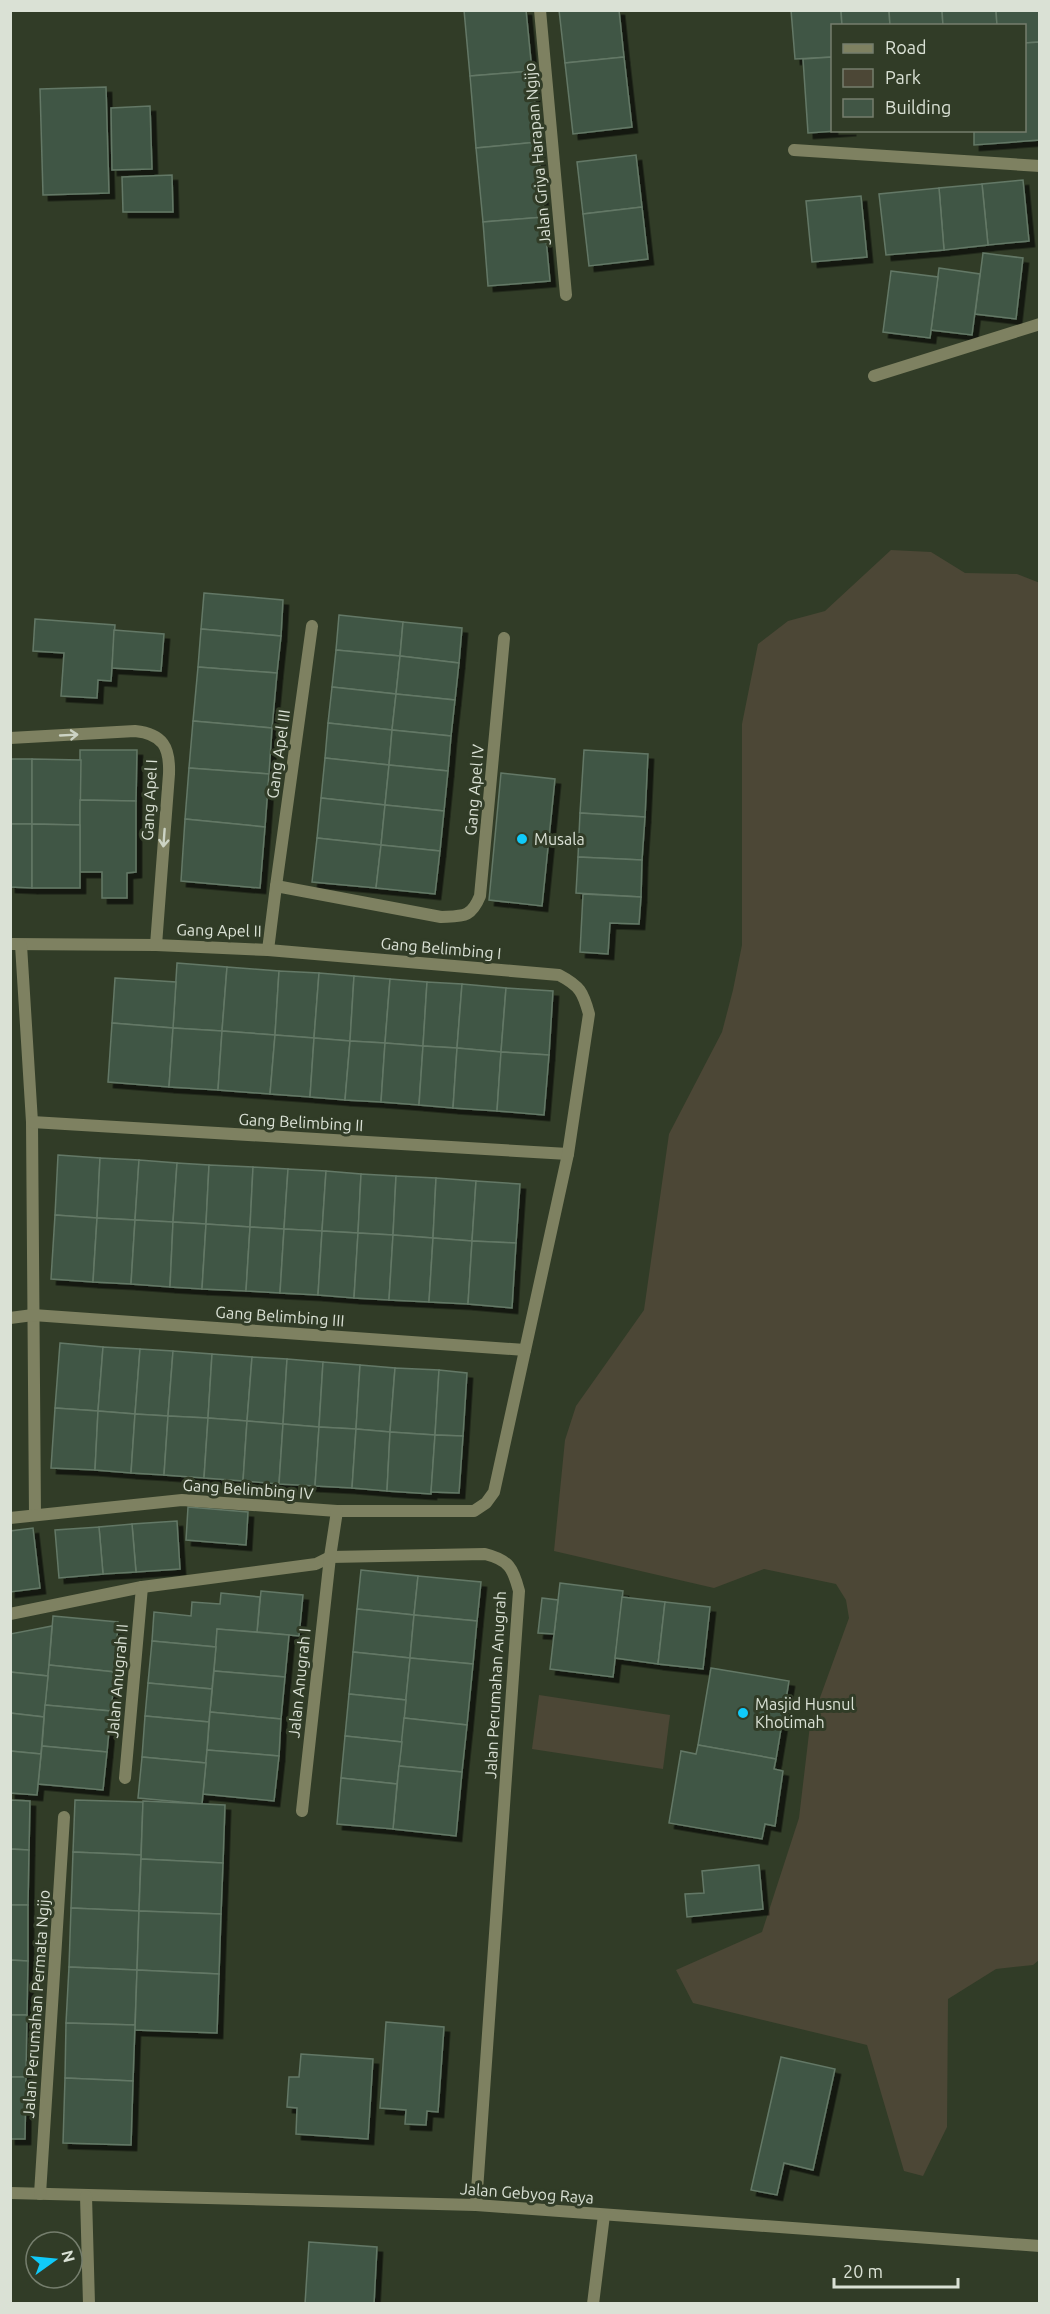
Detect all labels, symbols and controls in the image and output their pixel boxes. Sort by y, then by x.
legend [831,24,1026,132]
text: Road [885,37,927,57]
street label: Jalan Griya Harapan Ngijo [520,62,554,246]
text: Park [885,67,921,87]
text: Building [885,97,951,117]
street label: Gang Apel III [263,708,293,800]
one-way arrow [58,729,78,740]
street label: Gang Apel IV [461,744,487,836]
street label: Gang Apel I [138,759,160,841]
one-way arrow [158,828,169,848]
place label: Musala [534,830,585,848]
marker: Musala [515,832,529,846]
street label: Gang Apel II [176,920,262,940]
street label: Gang Belimbing I [380,934,502,962]
street label: Gang Belimbing II [238,1110,364,1134]
street label: Gang Belimbing III [215,1303,345,1329]
street label: Gang Belimbing IV [182,1475,314,1503]
street label: Jalan Perumahan Anugrah [481,1591,509,1779]
street label: Jalan Anugrah II [103,1623,131,1739]
street label: Jalan Anugrah I [284,1627,314,1739]
place label: Masjid Husnul Khotimah [755,1695,855,1731]
marker: Masjid Husnul Khotimah [736,1706,750,1720]
street label: Jalan Perumahan Permata Ngijo [19,1889,53,2119]
street label: Jalan Gebyog Raya [459,2179,595,2207]
north arrow [24,2230,84,2290]
text: N [58,2248,79,2264]
scale bar [834,2251,958,2289]
text: 20 m [843,2261,883,2281]

